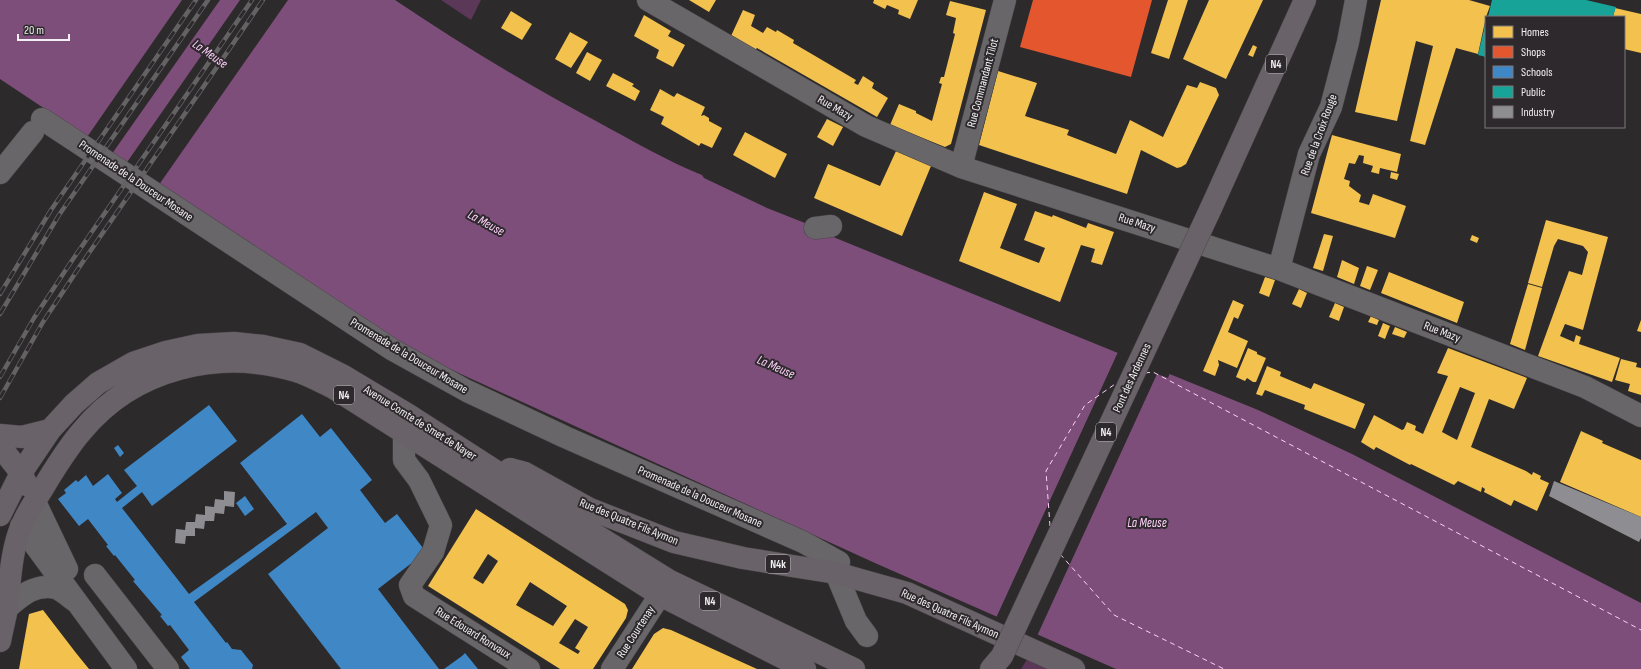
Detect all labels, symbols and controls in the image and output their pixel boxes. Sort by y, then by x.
scale bar [18,16,69,42]
legend [1485,16,1625,128]
text: 20 m [24,23,44,38]
text: Homes [1521,25,1549,40]
water label: La Meuse [189,36,231,72]
street label: Rue Commandant Tilot [964,37,1002,129]
text: Shops [1521,45,1546,60]
road number: N4 [1266,55,1286,73]
text: Schools [1521,65,1553,80]
text: Public [1521,85,1546,100]
street label: Rue Mazy [815,92,856,124]
street label: Rue de la Croix Rouge [1297,92,1341,178]
text: Industry [1521,105,1555,120]
street label: Promenade de la Douceur Mosane [76,137,196,225]
water label: La Meuse [465,206,507,240]
street label: Rue Mazy [1117,210,1158,236]
street label: Promenade de la Douceur Mosane [347,315,471,397]
street label: Rue Mazy [1422,318,1463,346]
street label: Pont des Ardennes [1109,341,1155,415]
water label: La Meuse [755,352,797,382]
street label: Avenue Comte de Smet de Nayer [360,382,480,464]
road number: N4 [334,386,354,404]
road number: N4 [1096,423,1116,441]
street label: Promenade de la Douceur Mosane [635,463,765,531]
street label: Rue des Quatre Fils Aymon [577,495,681,549]
water label: La Meuse [1127,515,1167,531]
road number: N4k [766,555,790,573]
street label: Rue des Quatre Fils Aymon [899,586,1001,642]
road number: N4 [700,592,720,610]
street label: Rue Courtenay [614,603,659,661]
street label: Rue Edouard Ronvaux [433,604,514,662]

